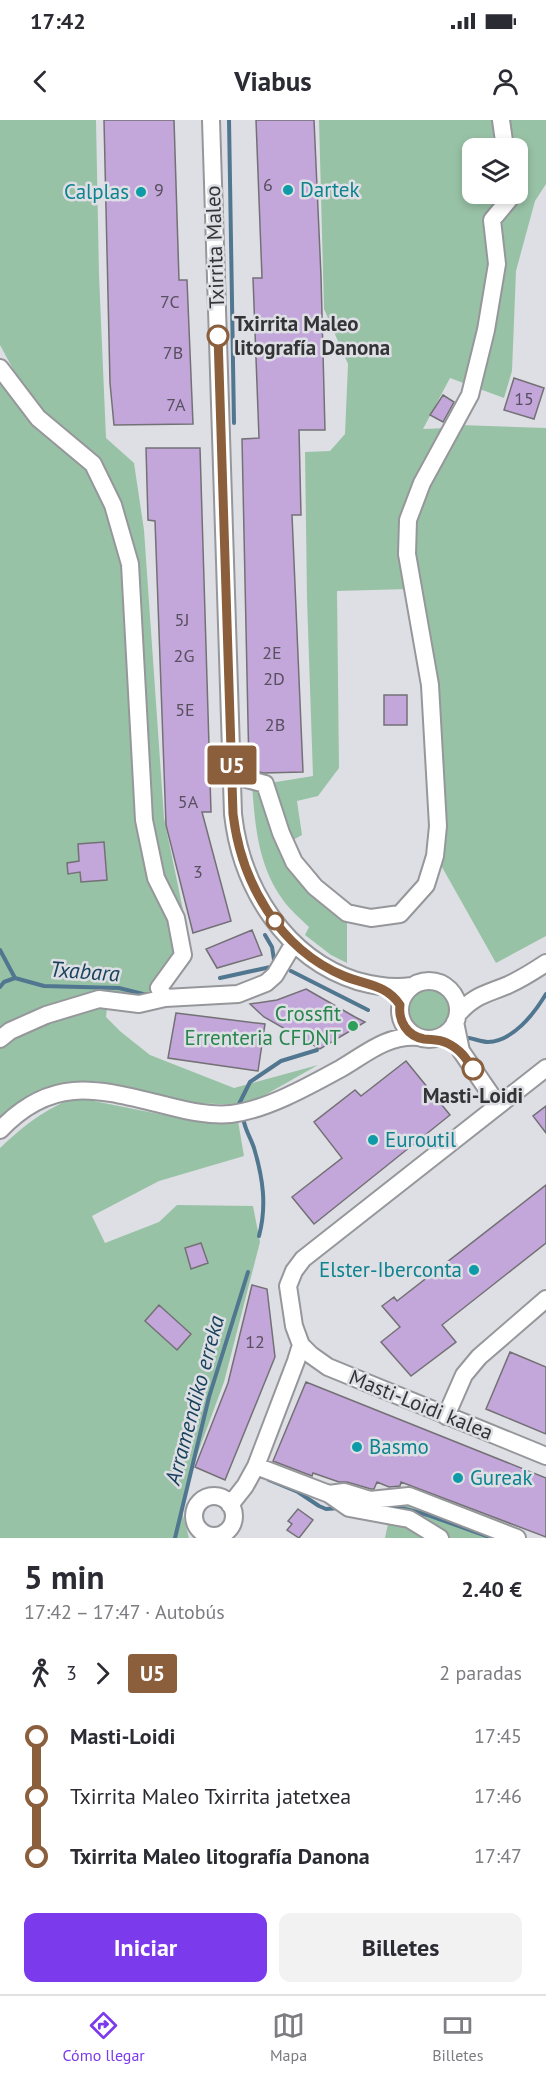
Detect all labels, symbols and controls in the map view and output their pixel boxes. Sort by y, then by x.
text: 17:42 [30,7,86,35]
text: Viabus [234,64,312,98]
icon: back [24,65,57,98]
icon: person [489,65,522,98]
map controls [462,138,528,204]
button: layers [462,138,528,204]
house number: 6 [263,173,273,196]
place label: Dartek [300,176,360,203]
place label: Calplas [64,178,129,205]
house number: 9 [154,178,164,201]
marker: Dartek [281,183,295,197]
marker: Calplas [134,185,148,199]
street label: Txirrita Maleo [199,185,230,309]
house number: 7C [160,290,180,313]
place label: Txirrita Maleo litografía Danona [234,310,390,361]
marker: Txirrita Maleo litografía Danona [207,325,229,347]
house number: 7B [163,341,183,364]
house number: 15 [514,387,534,410]
house number: 7A [166,393,186,416]
house number: 5J [174,608,190,631]
house number: 2E [262,641,282,664]
house number: 2G [174,644,194,667]
house number: 2D [263,667,285,690]
house number: 5E [175,698,195,721]
house number: 2B [265,713,285,736]
line badge: U5 [205,746,259,784]
text: U5 [219,752,245,779]
house number: 5A [178,790,199,813]
house number: 3 [193,860,203,883]
unlabelled marker [266,912,284,930]
water label: Txabara [49,955,121,987]
place label: Crossfit Errenteria CFDNT [185,1000,341,1051]
marker: Crossfit Errenteria CFDNT [346,1019,360,1033]
marker: Masti-Loidi [462,1058,484,1080]
place label: Masti-Loidi [423,1082,523,1109]
place label: Euroutil [385,1126,456,1153]
marker: Euroutil [366,1133,380,1147]
place label: Elster-Iberconta [319,1256,462,1283]
marker: Elster-Iberconta [467,1263,481,1277]
water label: Arramendiko erreka [158,1312,230,1488]
house number: 12 [245,1330,265,1353]
street label: Masti-Loidi kalea [345,1363,497,1446]
place label: Basmo [369,1433,429,1460]
marker: Basmo [350,1440,364,1454]
place label: Gureak [470,1464,532,1491]
marker: Gureak [451,1471,465,1485]
text: 5 min [24,1555,105,1598]
text: 2.40 € [461,1575,522,1603]
text: 17:42 – 17:47 · Autobús [24,1599,225,1625]
icon: walk [24,1657,57,1690]
icon: forward [86,1657,119,1690]
text: 3 [66,1660,77,1686]
text: U5 [140,1660,165,1687]
text: 2 paradas [439,1660,522,1686]
text: Masti-Loidi [70,1722,175,1750]
text: 17:45 [474,1723,522,1749]
text: Txirrita Maleo Txirrita jatetxea [70,1782,351,1810]
text: 17:46 [474,1783,522,1809]
text: Txirrita Maleo litografía Danona [70,1842,370,1870]
text: 17:47 [474,1843,522,1869]
button: Iniciar [24,1913,267,1982]
button: Billetes [279,1913,522,1982]
tab: Cómo llegar [63,2009,145,2065]
tab: Mapa [270,2009,307,2065]
tab: Billetes [432,2009,483,2065]

